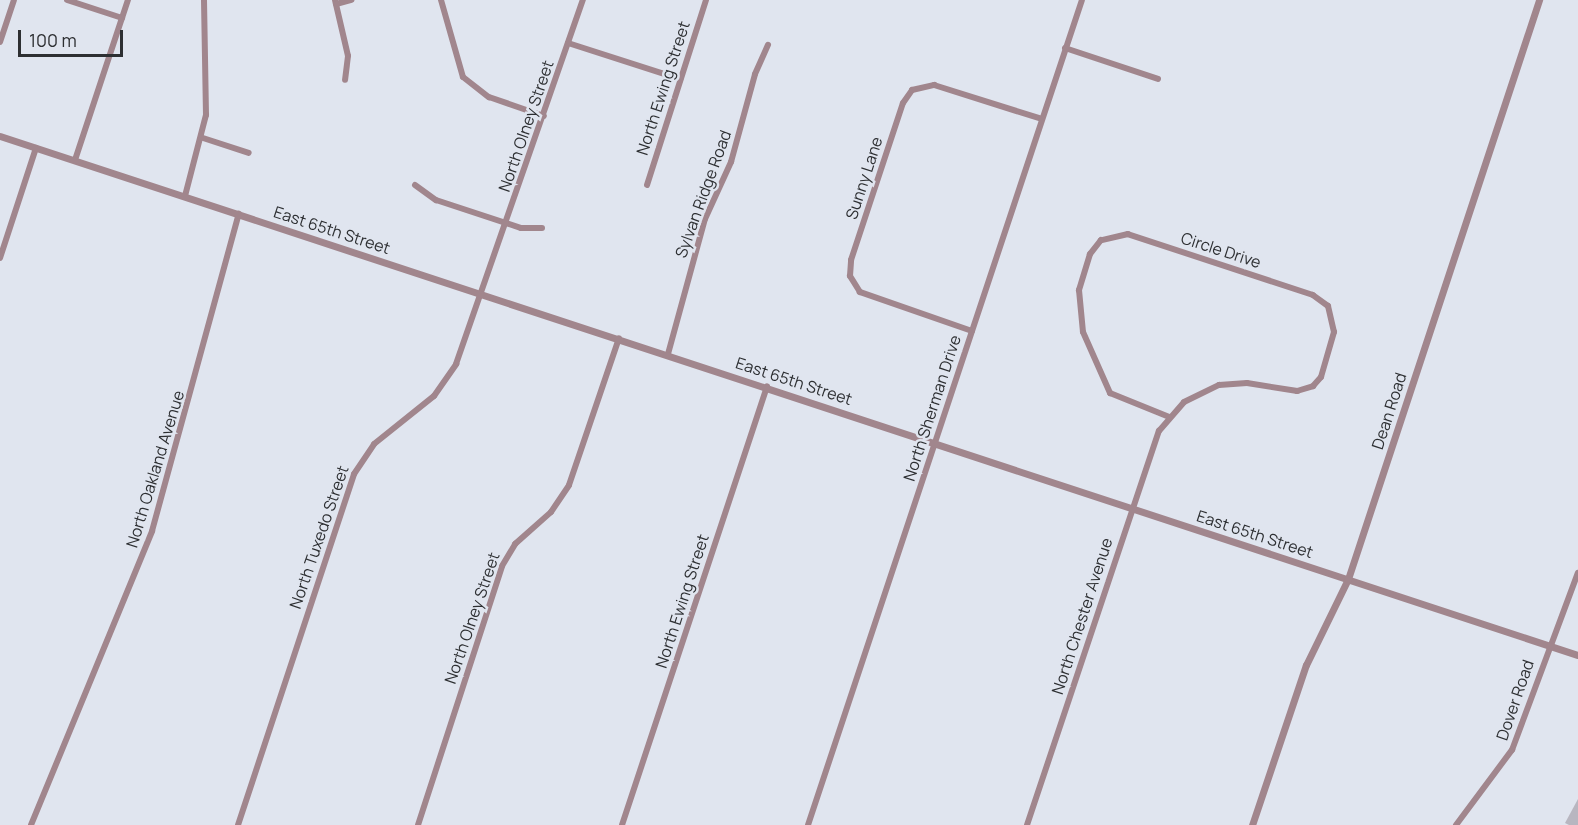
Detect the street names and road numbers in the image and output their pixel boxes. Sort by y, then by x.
street label: North Ewing Street [632,19,694,157]
street label: North Olney Street [494,58,558,194]
street label: Sylvan Ridge Road [671,128,735,260]
street label: Sunny Lane [842,134,886,222]
street label: East 65th Street [271,202,393,258]
street label: Circle Drive [1179,228,1263,272]
street label: North Sherman Drive [899,333,965,483]
street label: East 65th Street [733,353,855,409]
street label: Dean Road [1368,370,1410,452]
street label: North Oakland Avenue [122,388,188,550]
street label: North Tuxedo Street [285,463,353,611]
street label: East 65th Street [1194,506,1316,562]
street label: North Ewing Street [651,532,713,670]
street label: North Chester Avenue [1048,535,1116,697]
street label: North Olney Street [440,550,504,686]
street label: Dover Road [1492,657,1538,743]

